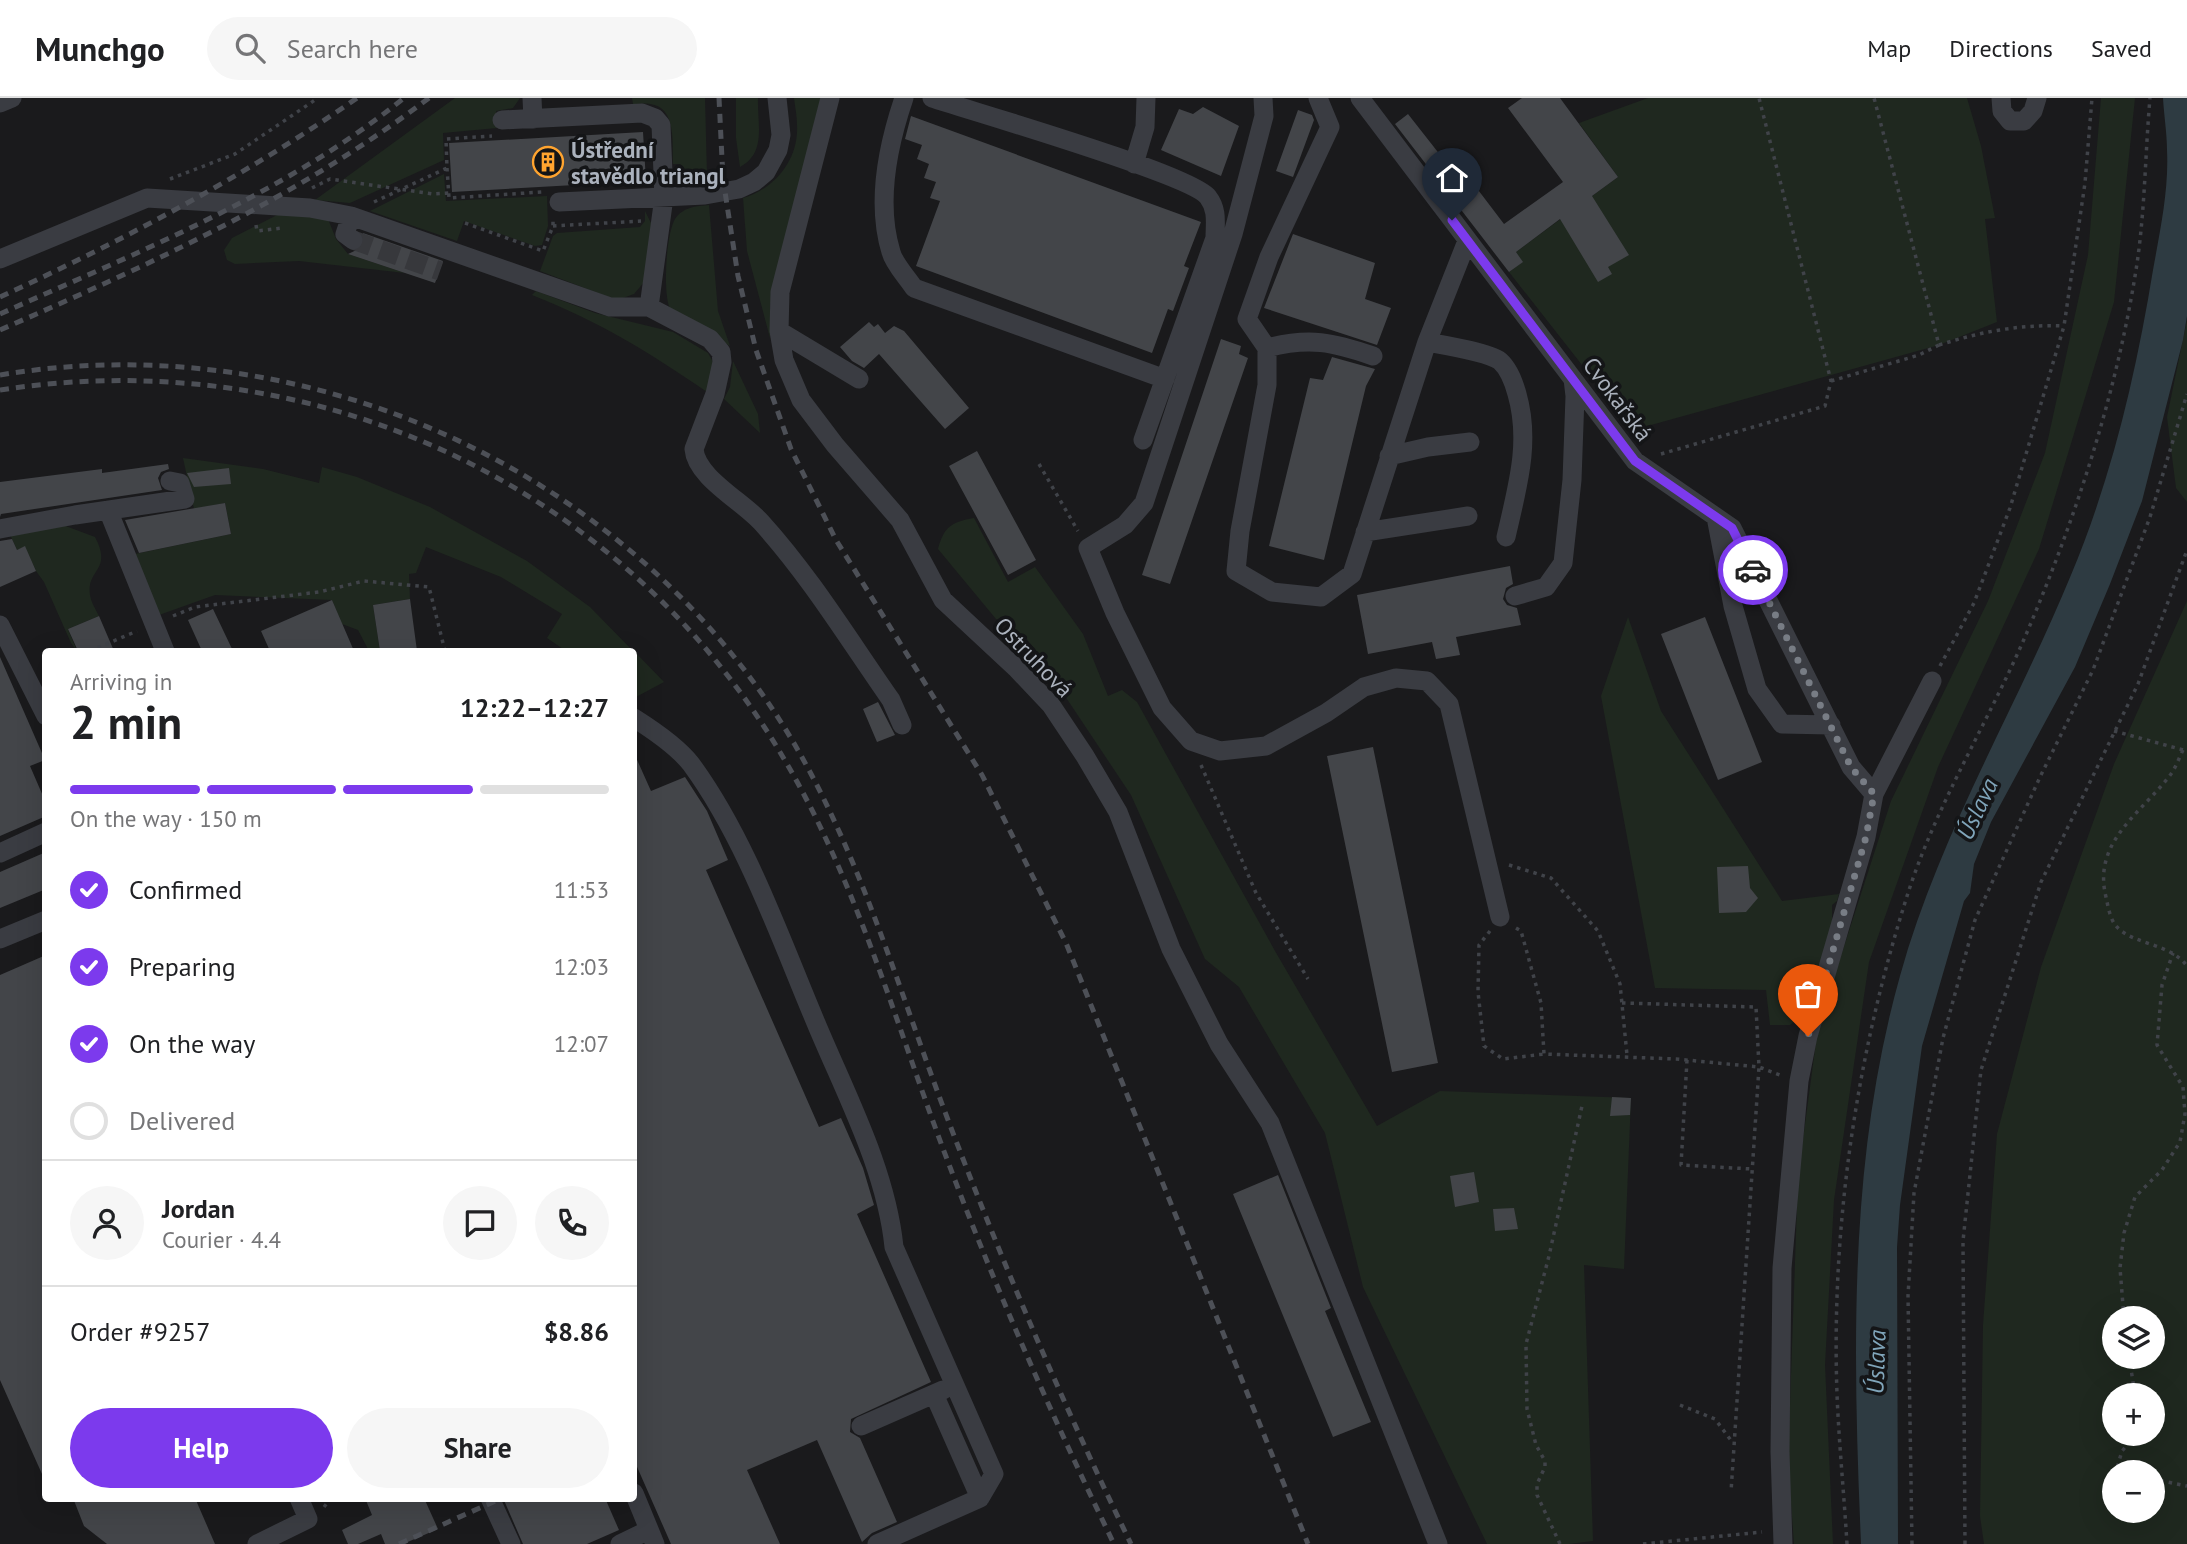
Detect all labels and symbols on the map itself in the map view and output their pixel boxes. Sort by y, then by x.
place label: Ústřední stavědlo triangl [571,135,726,190]
building icon: Ústřední stavědlo triangl [531,145,565,179]
pin [1422,148,1482,220]
street label: Cvokařská [1577,351,1659,447]
courier [1718,535,1788,605]
street label: Ostruhová [989,611,1079,703]
water label: Úslava [1949,773,2005,845]
pin [1778,964,1838,1036]
water label: Úslava [1859,1329,1893,1395]

